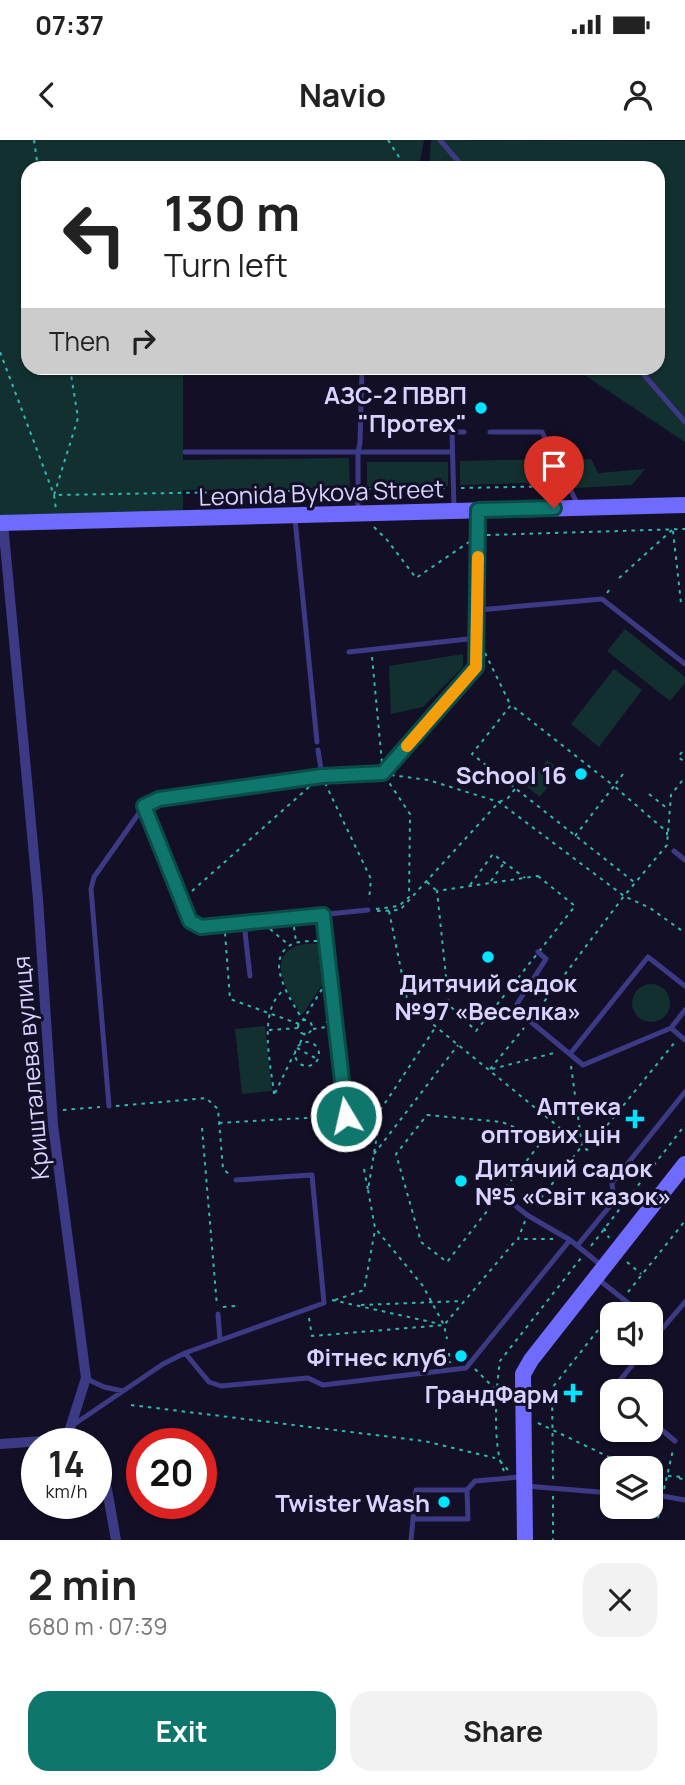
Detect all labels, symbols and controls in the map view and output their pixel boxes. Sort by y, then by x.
text: 07:37 [35,7,104,43]
text: Navio [299,73,386,117]
icon: back [28,76,66,114]
icon: person [619,76,657,114]
text: 130 m [164,179,300,246]
icon: left [49,189,140,280]
text: Turn left [164,243,288,287]
icon: right [124,322,162,360]
text: Then [49,323,110,359]
place label: АЗС-2 ПВВП "Протех" [324,378,467,439]
marker: АЗС-2 ПВВП "Протех" [473,400,489,416]
pin [524,436,584,508]
icon: arrive [535,447,573,485]
street label: Leonida Bykova Street [198,471,444,513]
place label: School 16 [456,758,567,791]
marker: School 16 [573,766,589,782]
marker: Дитячий садок №97 «Веселка» [480,949,496,965]
street label: Кришталева вулиця [4,955,56,1181]
place label: Дитячий садок №97 «Веселка» [395,966,581,1027]
position arrow [309,1079,383,1153]
place label: Аптека оптових цін [481,1089,621,1150]
marker: Аптека оптових цін [627,1111,643,1127]
place label: Дитячий садок №5 «Світ казок» [475,1151,672,1212]
marker: Дитячий садок №5 «Світ казок» [453,1173,469,1189]
map controls [600,1302,663,1519]
button: sound [600,1302,663,1365]
place label: Фітнес клуб [307,1340,447,1373]
marker: Фітнес клуб [453,1348,469,1364]
place label: ГрандФарм [425,1377,559,1410]
button: search [600,1379,663,1442]
marker: ГрандФарм [565,1385,581,1401]
speed limit sign: 20 [126,1428,217,1519]
text: 14 [48,1440,85,1488]
button: layers [600,1456,663,1519]
text: km/h [46,1479,87,1503]
place label: Twister Wash [275,1486,430,1519]
marker: Twister Wash [436,1494,452,1510]
text: 2 min [28,1555,137,1613]
button: close [583,1563,657,1637]
text: 680 m · 07:39 [28,1610,168,1642]
button: Exit [28,1691,336,1771]
button: Share [350,1691,657,1771]

